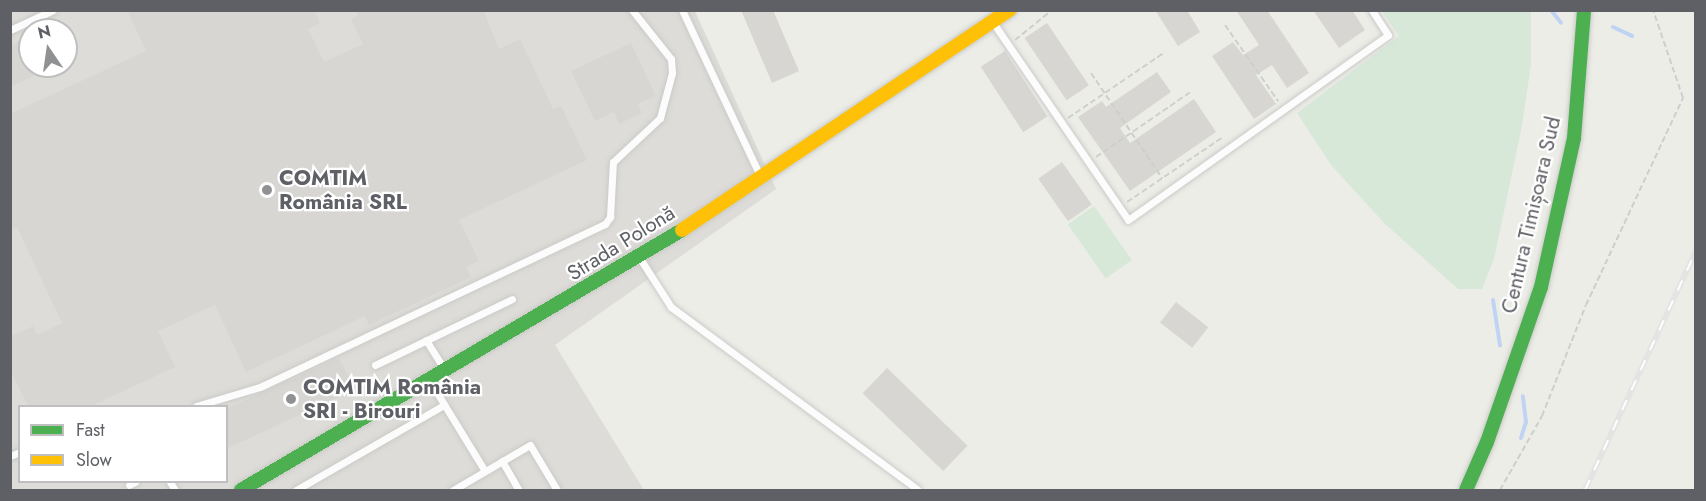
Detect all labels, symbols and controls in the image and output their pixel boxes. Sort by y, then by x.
north arrow [18,18,78,78]
text: N [36,19,53,45]
street label: Centura Timișoara Sud [1496,114,1566,316]
place label: COMTIM România SRL [279,165,407,215]
marker: COMTIM România SRL [260,183,274,197]
street label: Strada Polonă [563,200,679,286]
place label: COMTIM România SRI - Birouri [303,374,481,424]
marker: COMTIM România SRI - Birouri [284,392,298,406]
legend [18,405,228,483]
text: Fast [76,417,105,443]
text: Slow [76,447,112,473]

